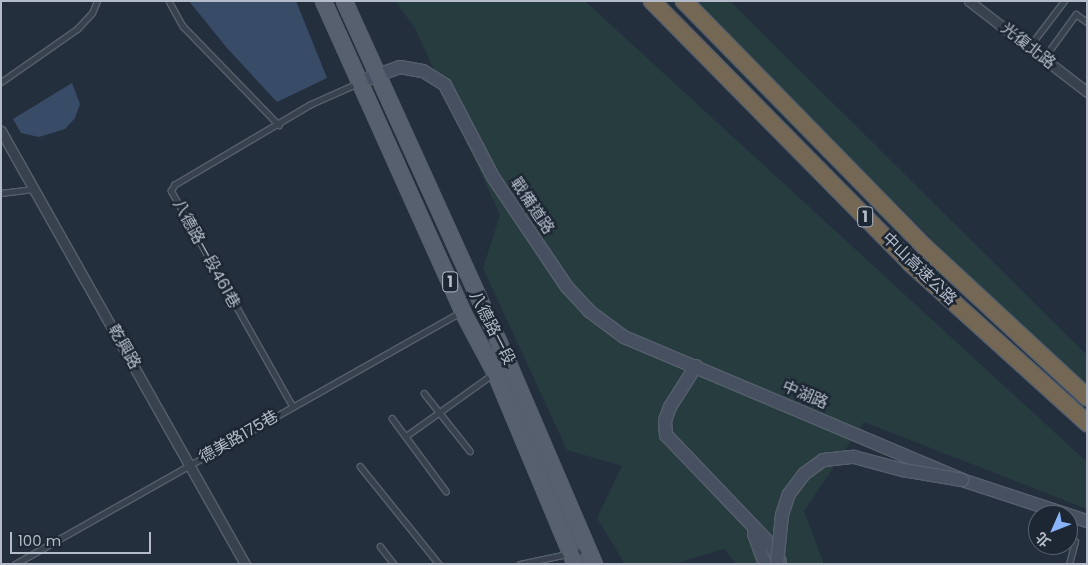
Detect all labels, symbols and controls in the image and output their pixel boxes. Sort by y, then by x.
street label: 光復北路 [997,19,1059,73]
street label: 戰備道路 [506,174,558,238]
street label: 八德路一段461巷 [168,196,244,312]
road number: 1 [856,204,874,230]
street label: 中山高速公路 [878,229,960,309]
road number: 1 [441,270,459,294]
street label: 八德路一段 [465,288,519,368]
street label: 乾興路 [104,321,144,373]
street label: 中湖路 [779,377,831,413]
street label: 德美路175巷 [196,407,282,467]
north arrow [1028,505,1078,555]
scale bar [12,522,154,554]
text: 北 [1031,528,1055,552]
text: 100 m [18,530,61,551]

